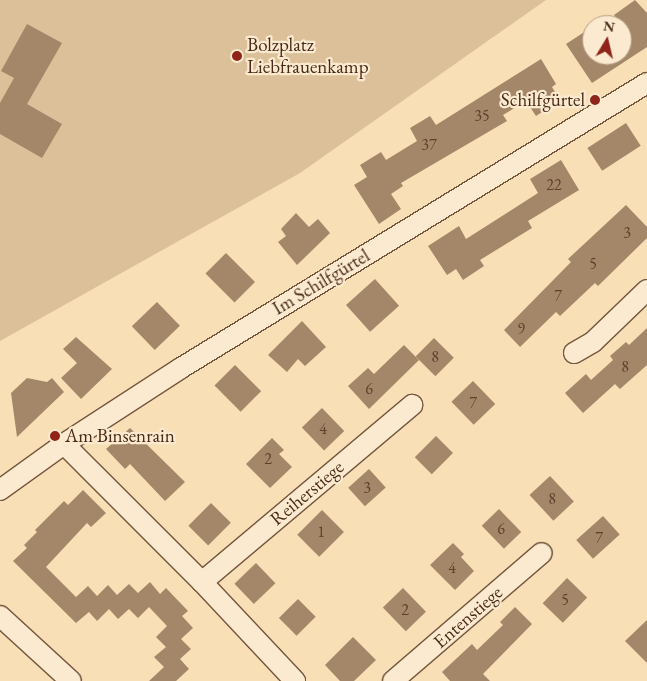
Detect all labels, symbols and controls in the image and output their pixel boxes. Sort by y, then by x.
north arrow [582,15,632,65]
text: N [602,16,616,36]
place label: Bolzplatz Liebfrauenkamp [247,34,369,78]
marker: Bolzplatz Liebfrauenkamp [231,50,243,62]
place label: Schilfgürtel [501,89,585,111]
marker: Schilfgürtel [589,94,601,106]
house number: 35 [474,106,490,126]
house number: 37 [421,135,437,155]
house number: 22 [546,175,562,195]
house number: 3 [623,223,631,243]
street label: Im Schilfgürtel [268,244,374,320]
house number: 5 [589,254,597,274]
house number: 7 [554,286,562,306]
house number: 9 [517,319,525,339]
house number: 8 [431,347,439,367]
house number: 8 [621,357,629,377]
house number: 6 [365,379,373,399]
house number: 7 [469,393,477,413]
house number: 4 [319,419,327,439]
place label: Am Binsenrain [65,425,175,447]
marker: Am Binsenrain [49,430,61,442]
house number: 2 [264,449,272,469]
street label: Reiherstiege [266,456,348,530]
house number: 3 [363,478,371,498]
house number: 8 [548,489,556,509]
house number: 6 [497,519,505,539]
house number: 1 [317,522,325,542]
house number: 7 [595,528,603,548]
house number: 4 [448,558,456,578]
street label: Entenstiege [429,581,507,653]
house number: 5 [561,590,569,610]
house number: 2 [401,600,409,620]

